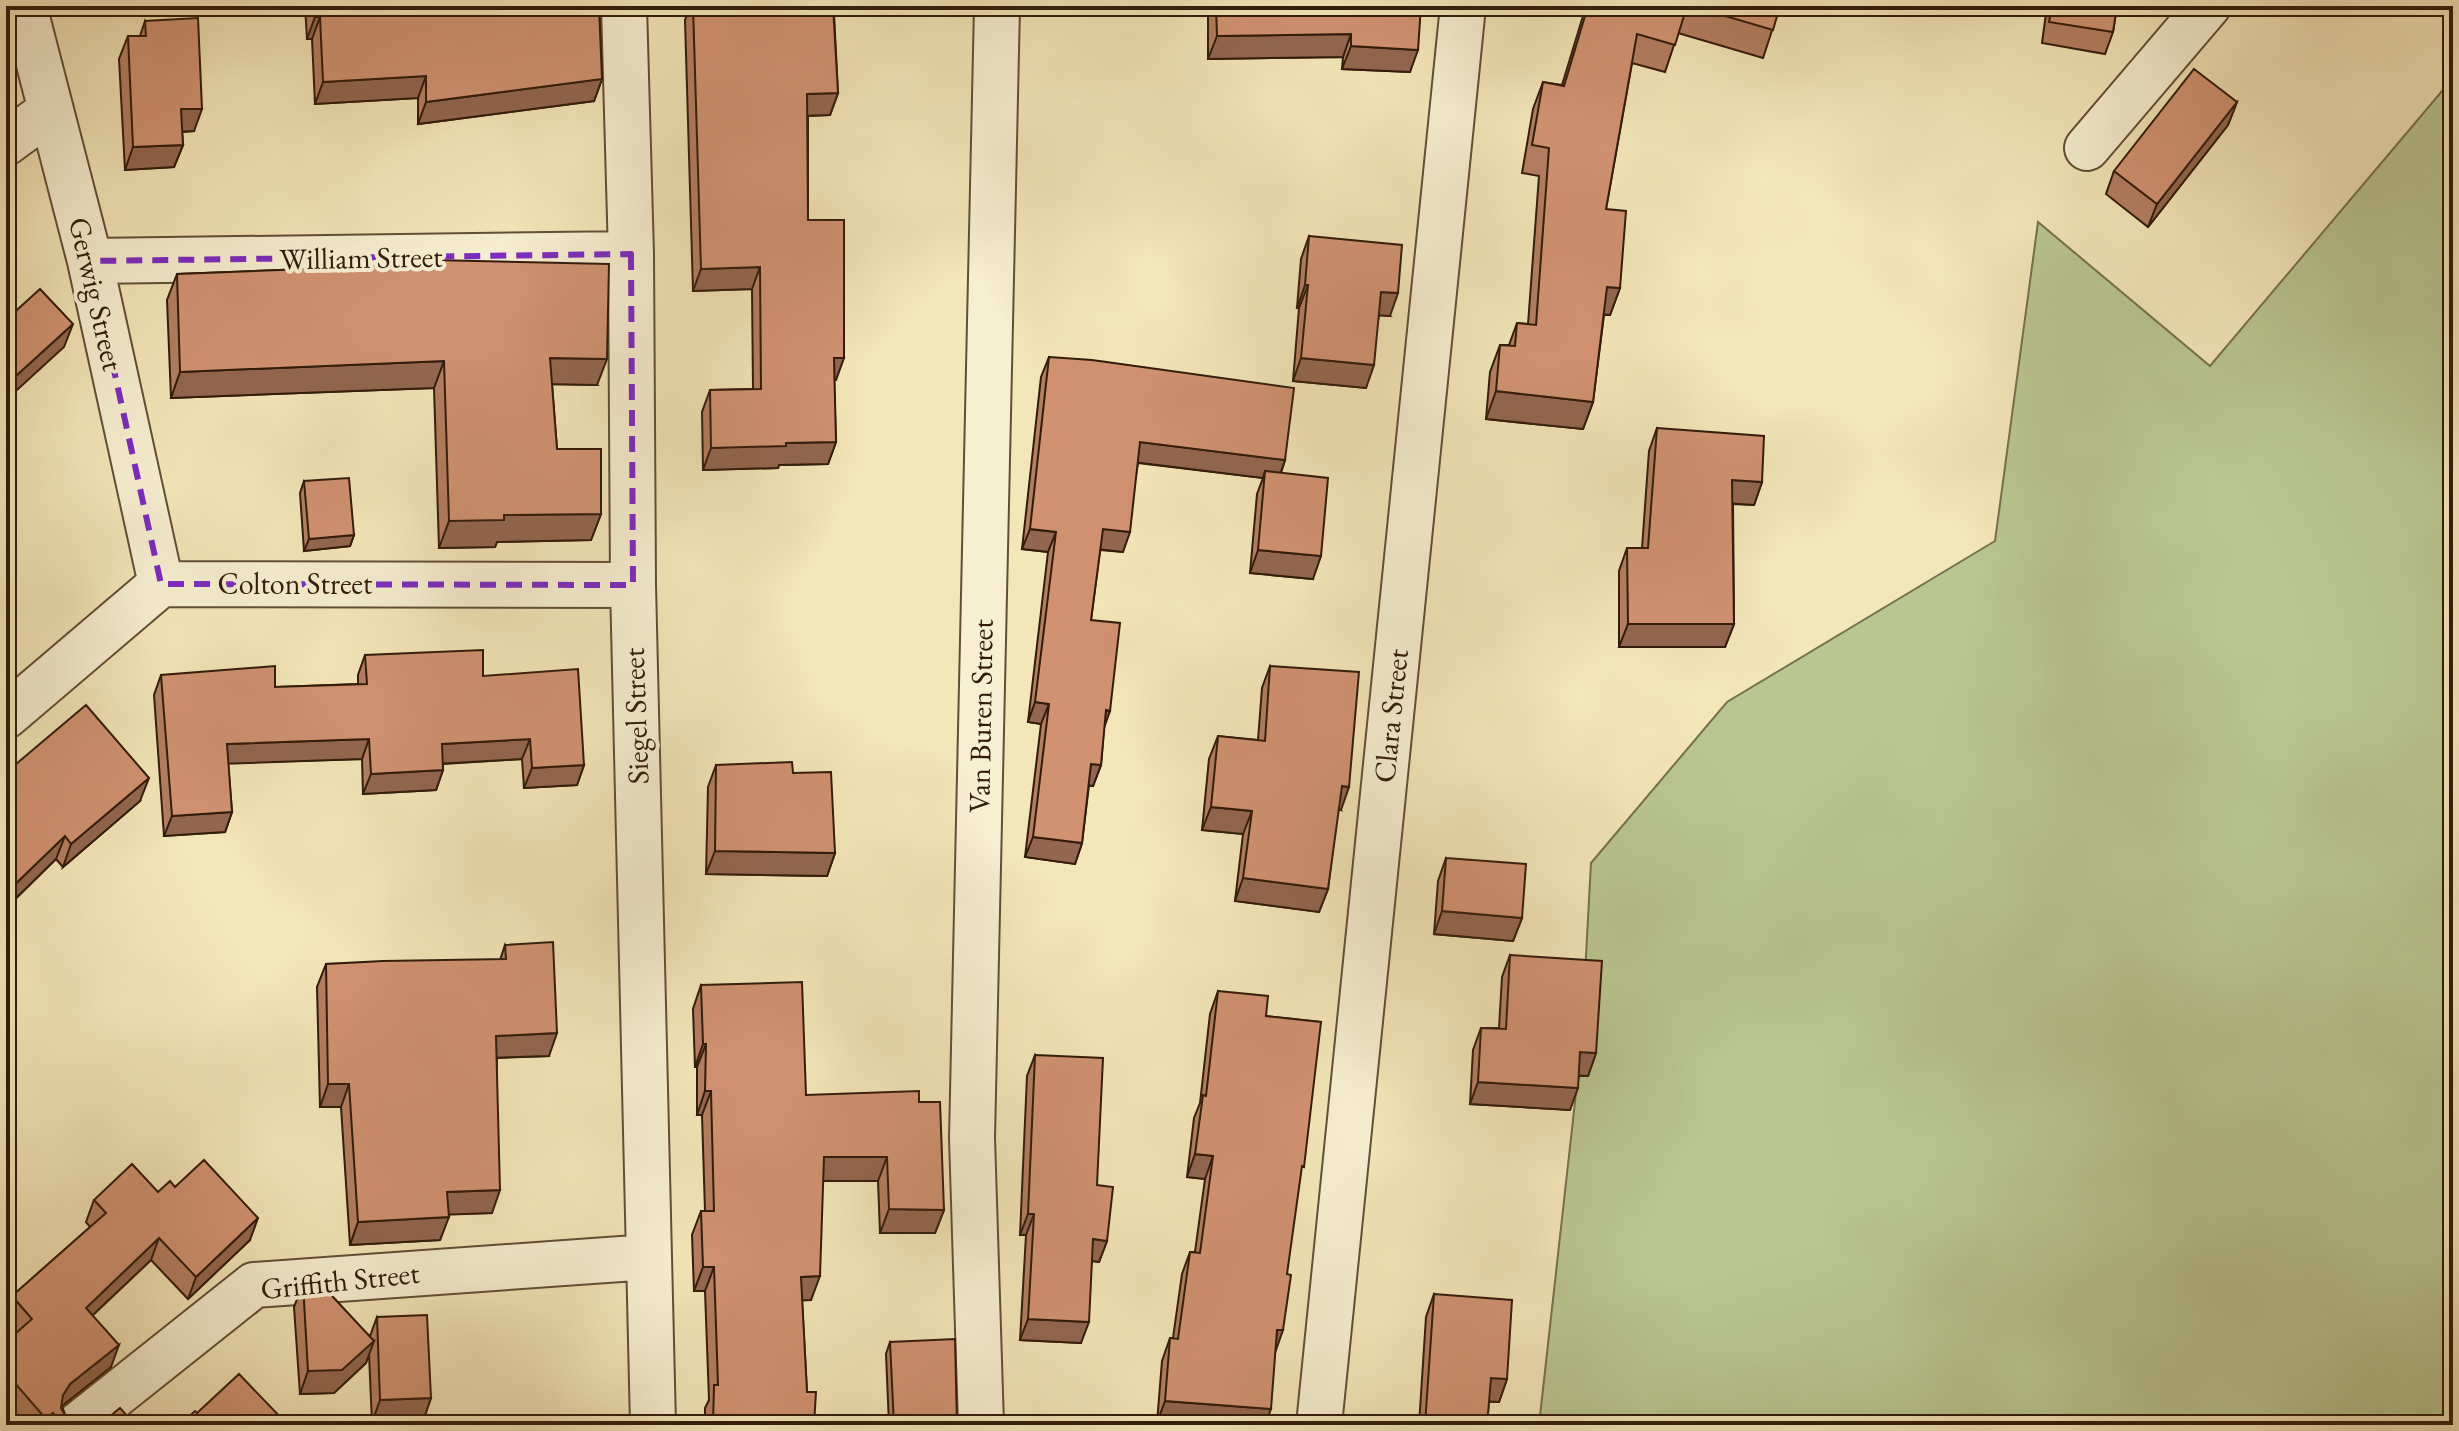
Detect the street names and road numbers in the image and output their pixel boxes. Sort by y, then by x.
street label: Gerwig Street [60,213,133,375]
street label: William Street [279,237,443,278]
street label: Colton Street [218,564,373,603]
street label: Van Buren Street [959,618,1002,813]
street label: Siegel Street [614,646,657,785]
street label: Clara Street [1364,647,1417,785]
street label: Griffith Street [259,1253,422,1308]

